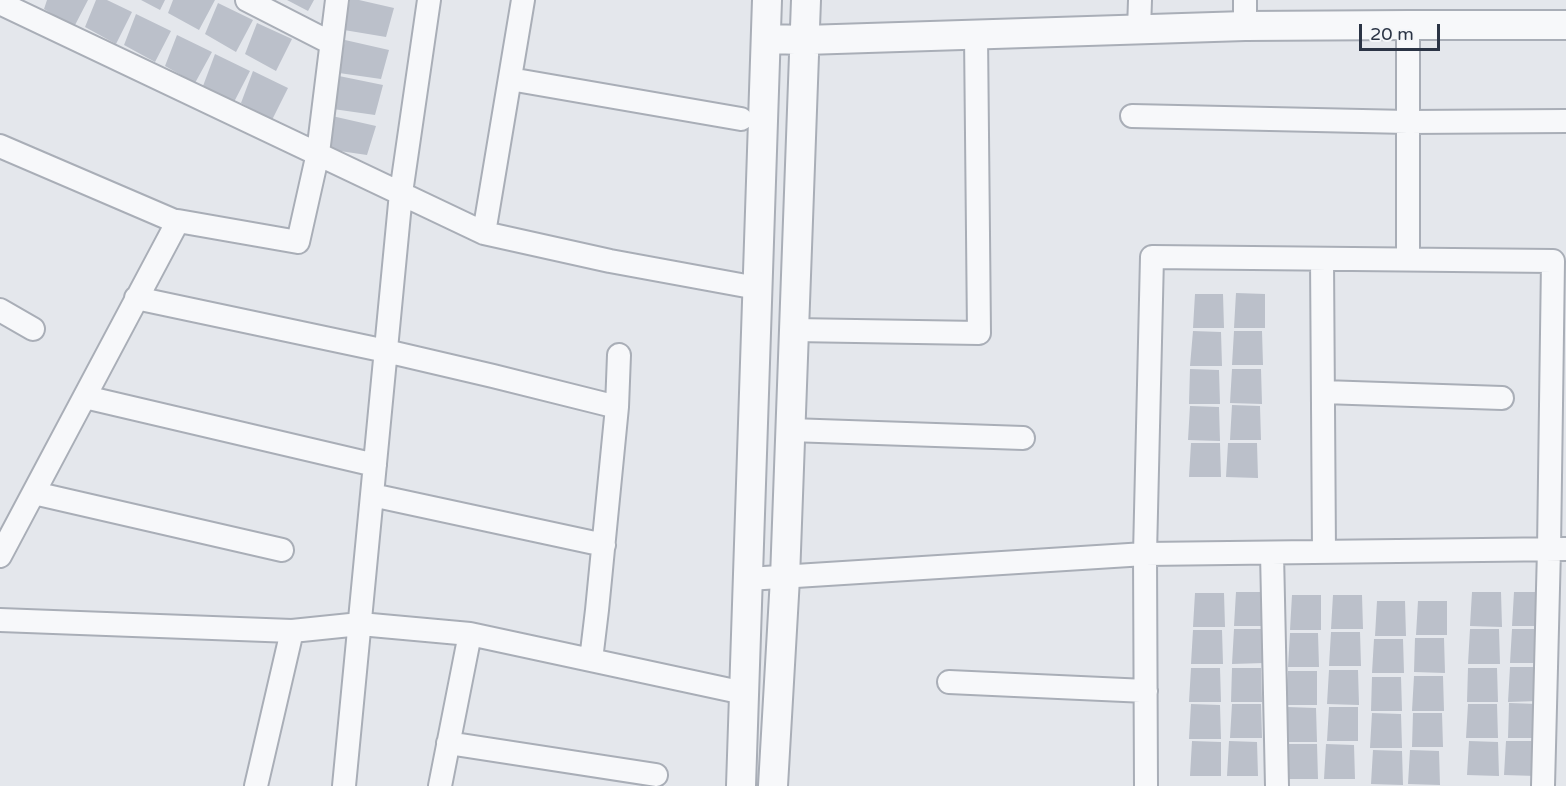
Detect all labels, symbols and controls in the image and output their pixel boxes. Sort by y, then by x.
scale bar [1362,12,1443,50]
text: 20 m [1370,23,1414,45]

